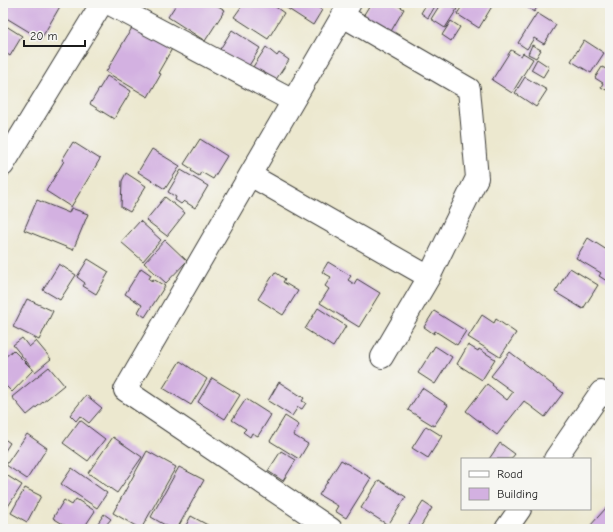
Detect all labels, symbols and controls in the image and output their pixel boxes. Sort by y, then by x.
scale bar [24,22,85,48]
text: 20 m [30,29,58,43]
legend [461,458,591,510]
text: Road [497,467,523,481]
text: Building [497,487,538,501]

